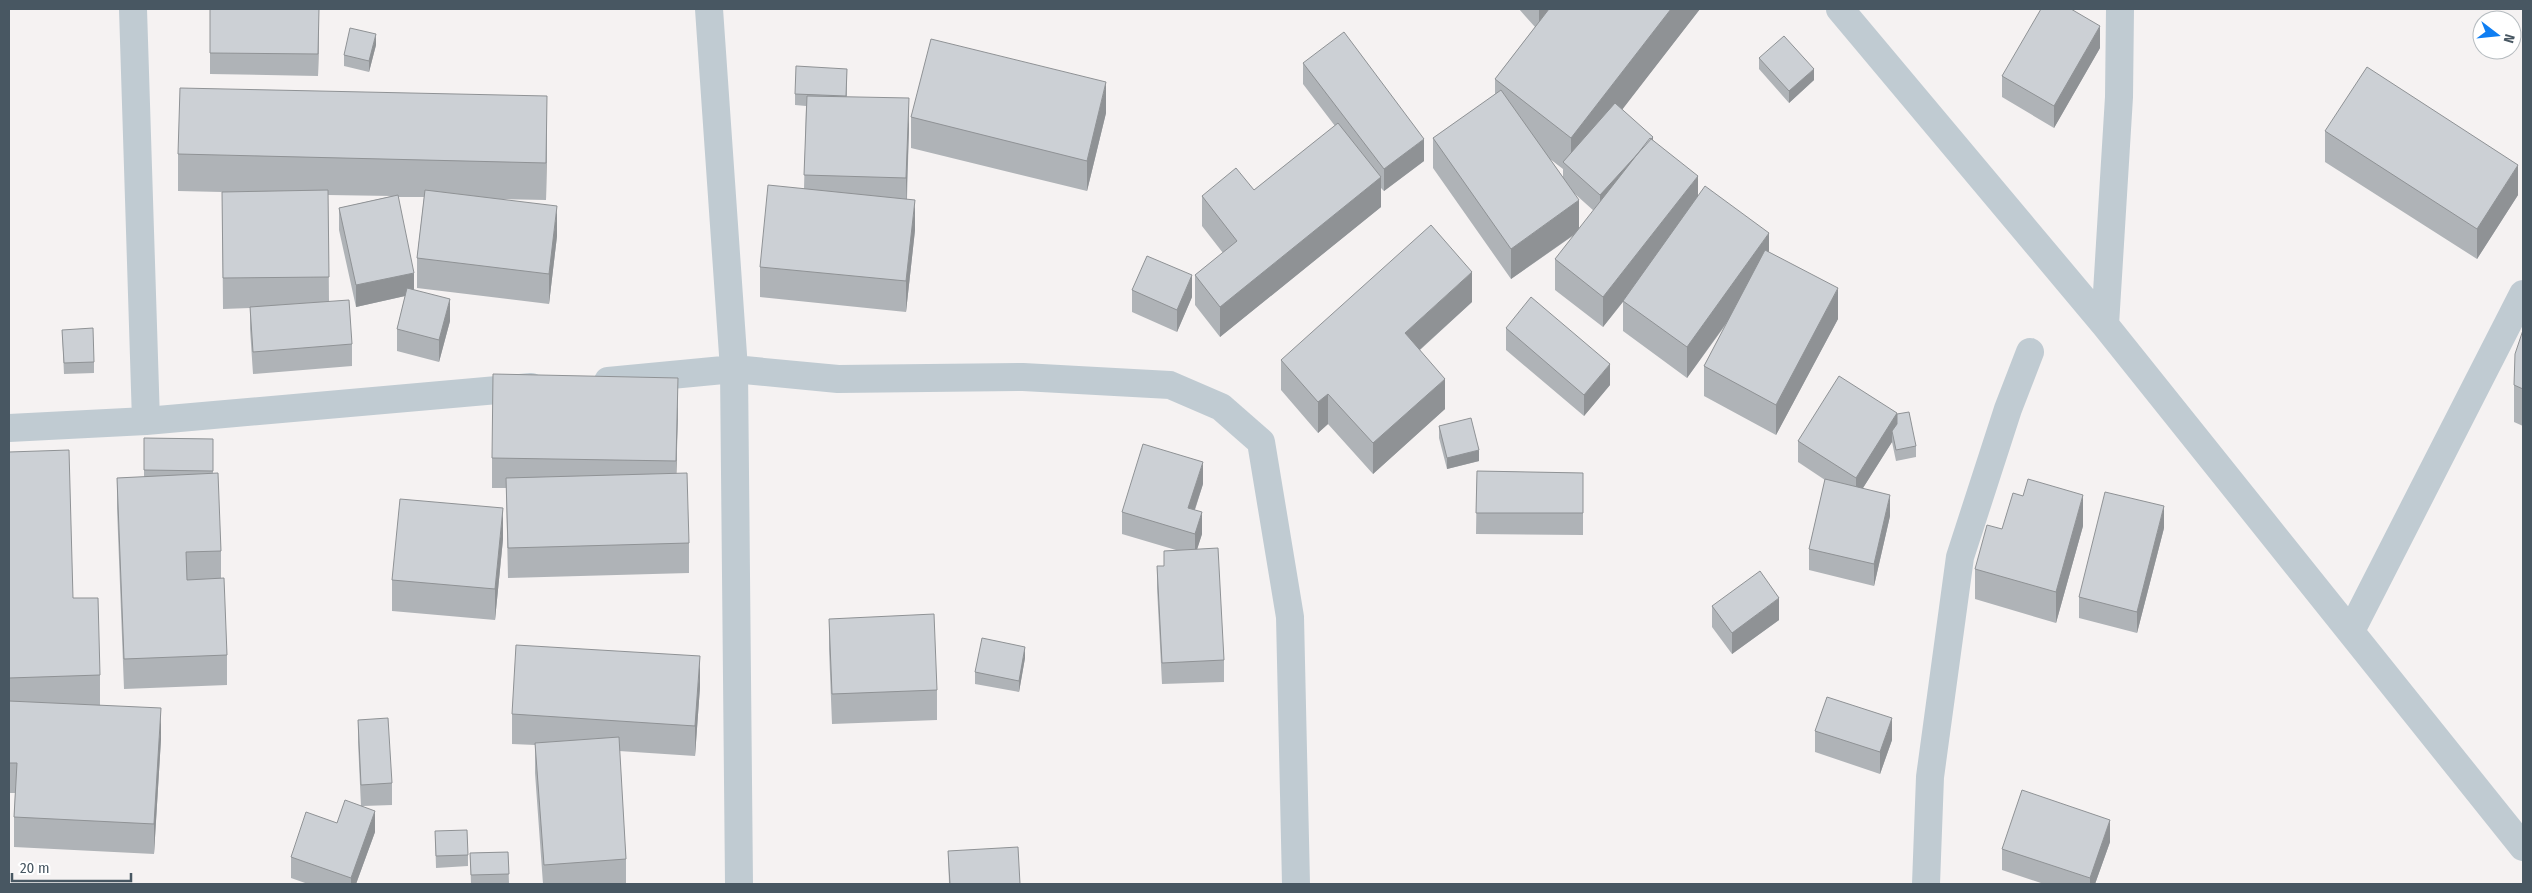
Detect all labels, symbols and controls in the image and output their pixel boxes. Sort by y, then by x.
north arrow [2472,10,2522,60]
text: N [2500,32,2518,45]
scale bar [12,850,131,882]
text: 20 m [20,859,50,877]

